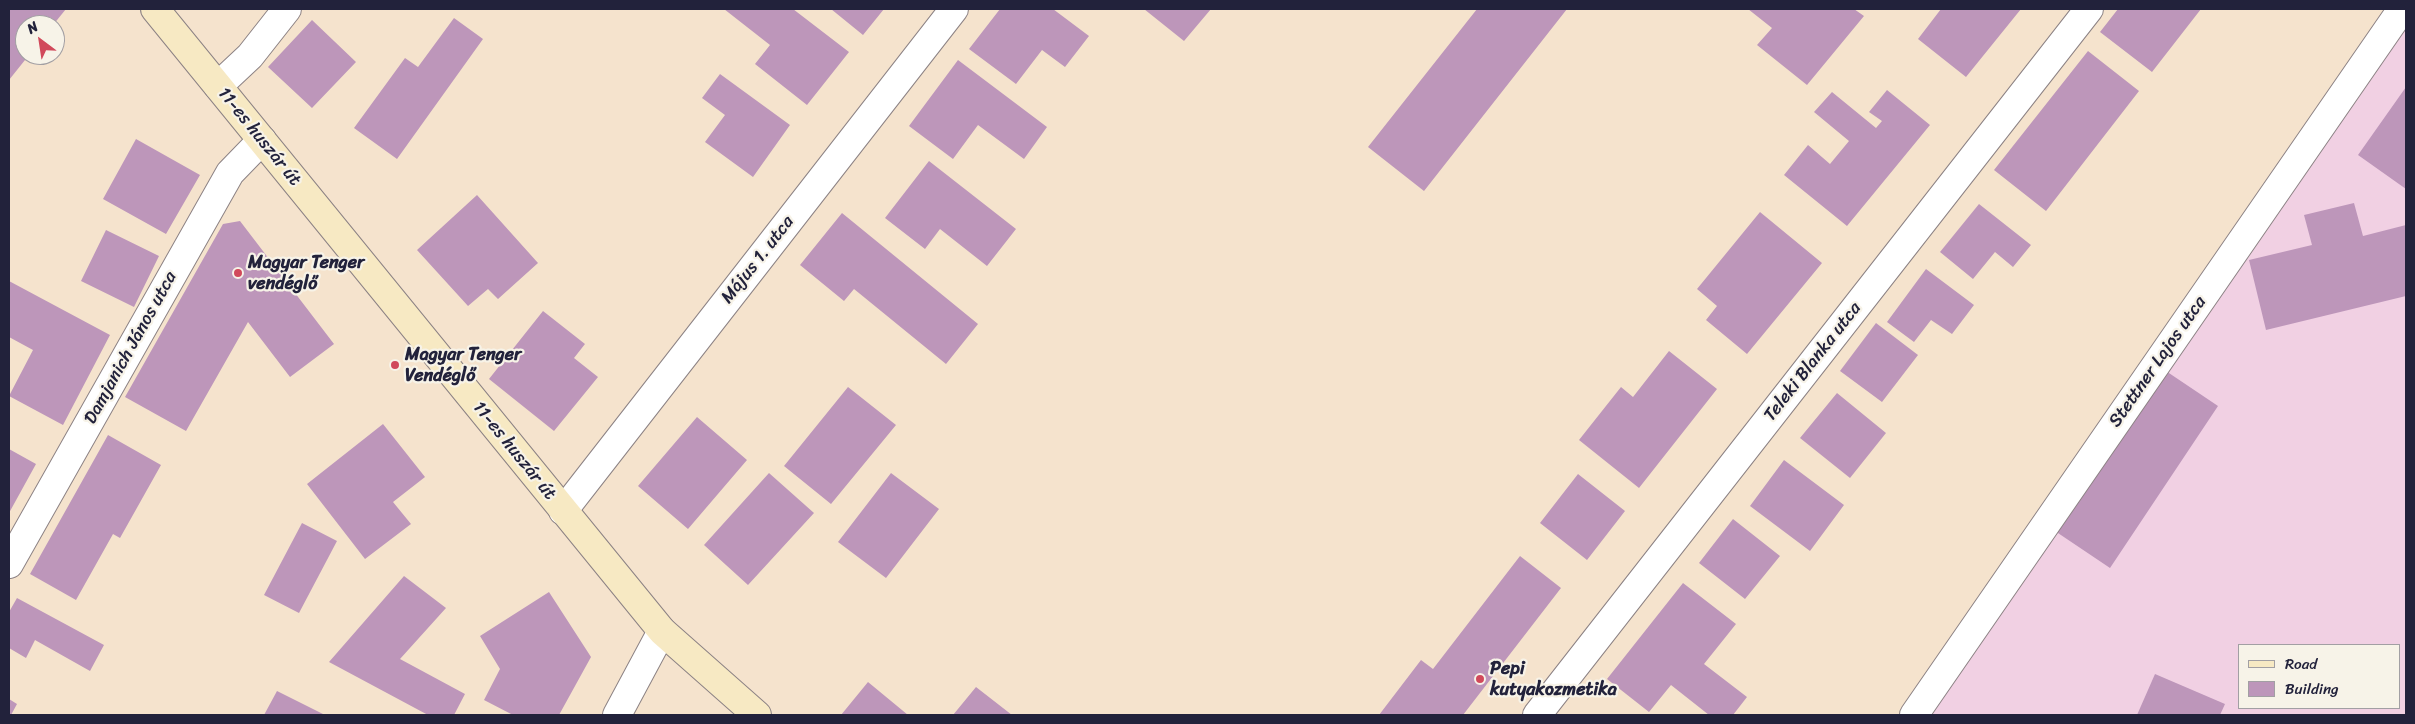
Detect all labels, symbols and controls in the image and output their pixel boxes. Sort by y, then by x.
text: N [22,14,43,41]
north arrow [15,15,65,65]
street label: 11-es huszár út [213,83,305,191]
street label: Május 1. utca [717,212,799,308]
place label: Magyar Tenger vendéglő [248,252,364,294]
marker: Magyar Tenger vendéglő [232,267,244,279]
street label: Damjanich János utca [80,268,182,428]
street label: Stettner Lajos utca [2105,292,2211,432]
street label: Teleki Blanka utca [1760,298,1866,426]
place label: Magyar Tenger Vendéglő [405,344,521,386]
marker: Magyar Tenger Vendéglő [389,359,401,371]
street label: 11-es huszár út [468,397,560,505]
legend [2238,644,2400,709]
text: Road [2285,651,2317,677]
place label: Pepi kutyakozmetika [1490,658,1617,701]
marker: Pepi kutyakozmetika [1474,673,1486,685]
text: Building [2285,676,2339,702]

